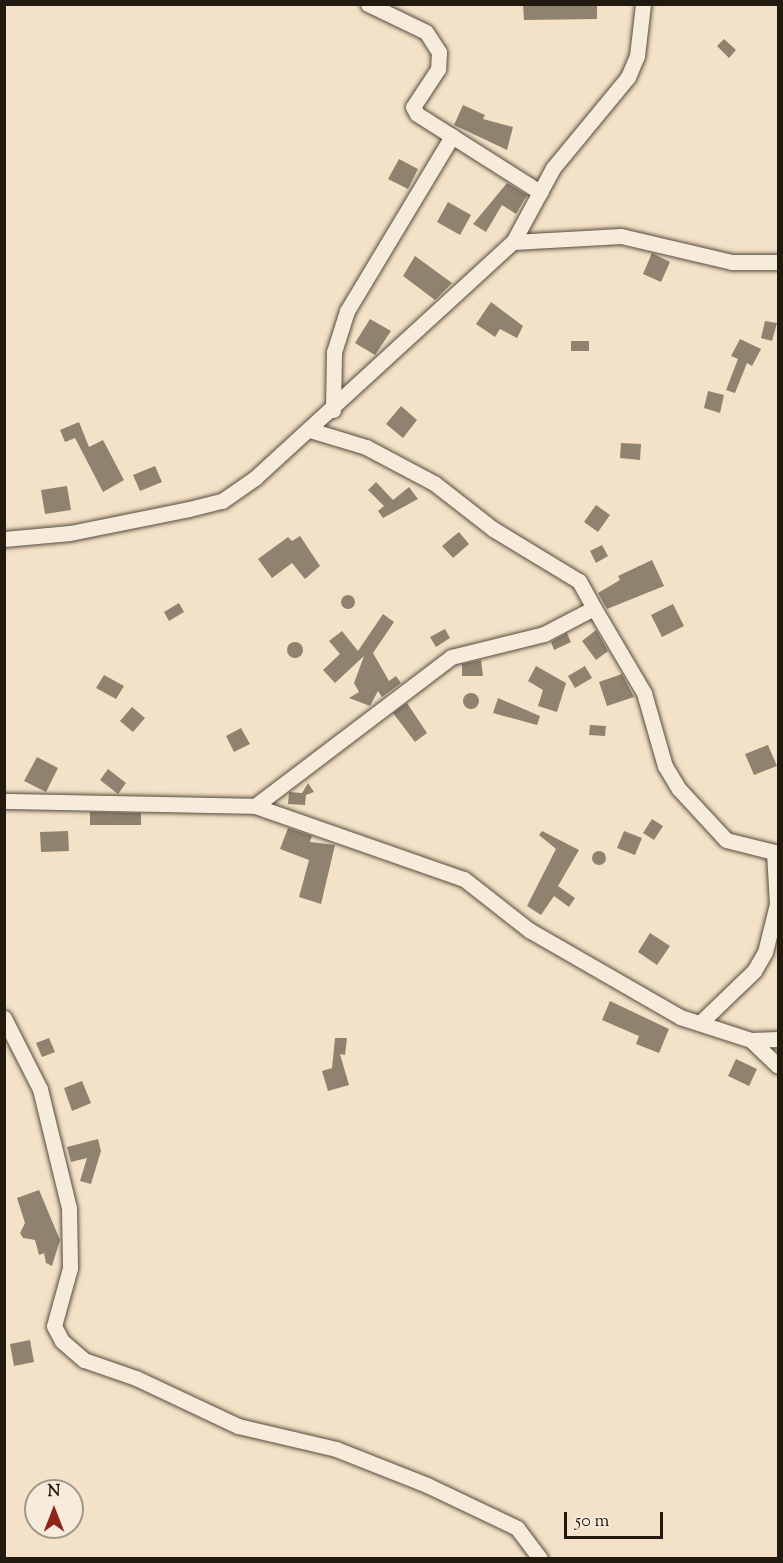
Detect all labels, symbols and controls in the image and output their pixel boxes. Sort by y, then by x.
north arrow [24,1479,84,1539]
text: N [48,1481,60,1504]
scale bar [567,1500,666,1538]
text: 50 m [575,1509,609,1535]

